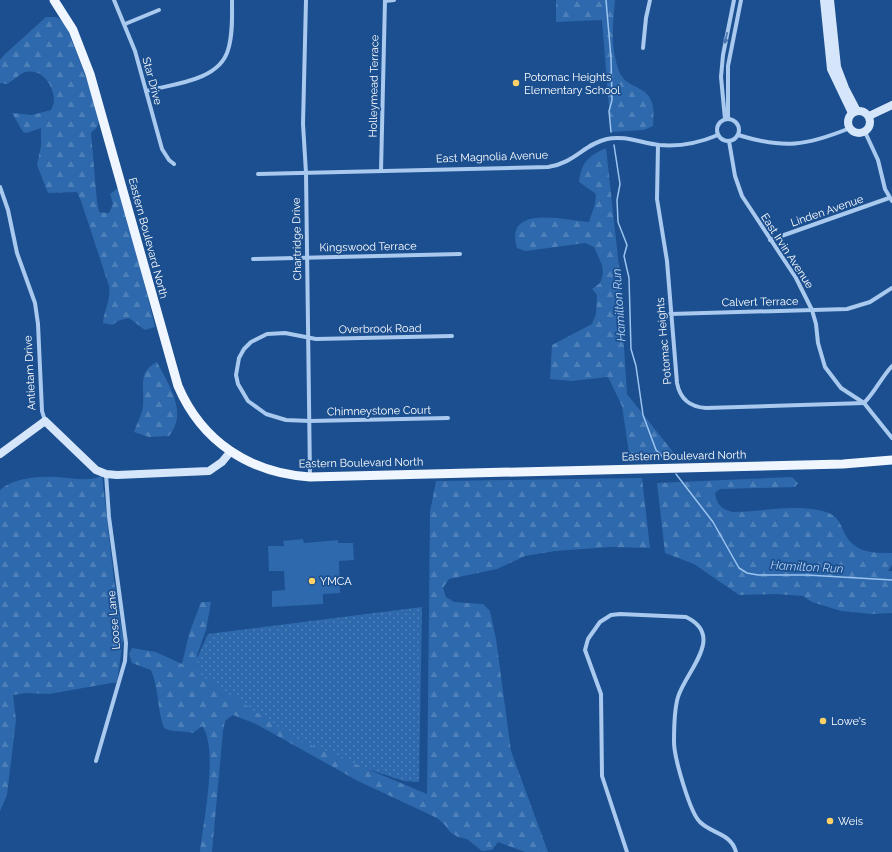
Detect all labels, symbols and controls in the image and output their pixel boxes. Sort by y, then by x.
one-way arrow [723,32,729,44]
street label: Holleymead Terrace [367,34,381,137]
street label: Star Drive [139,56,165,107]
place label: Potomac Heights Elementary School [524,71,620,97]
marker: Potomac Heights Elementary School [511,78,521,88]
street label: East Magnolia Avenue [436,149,549,165]
street label: Eastern Boulevard North [126,176,170,300]
street label: Linden Avenue [789,192,866,230]
street label: Chartridge Drive [290,197,304,281]
street label: East Irvin Avenue [758,211,816,291]
street label: Kingswood Terrace [319,240,417,254]
water label: Hamilton Run [609,268,629,342]
street label: Calvert Terrace [722,295,799,309]
street label: Potomac Heights [654,297,674,385]
street label: Overbrook Road [338,322,422,336]
street label: Antietam Drive [22,335,38,411]
street label: Chimneystone Court [327,404,432,418]
street label: Eastern Boulevard North [622,448,746,464]
street label: Eastern Boulevard North [299,455,423,471]
water label: Hamilton Run [770,558,844,576]
place label: YMCA [320,575,352,588]
marker: YMCA [307,576,317,586]
street label: Loose Lane [105,589,123,650]
place label: Lowe's [831,715,866,728]
marker: Lowe's [818,716,828,726]
place label: Weis [838,815,863,828]
marker: Weis [825,816,835,826]

